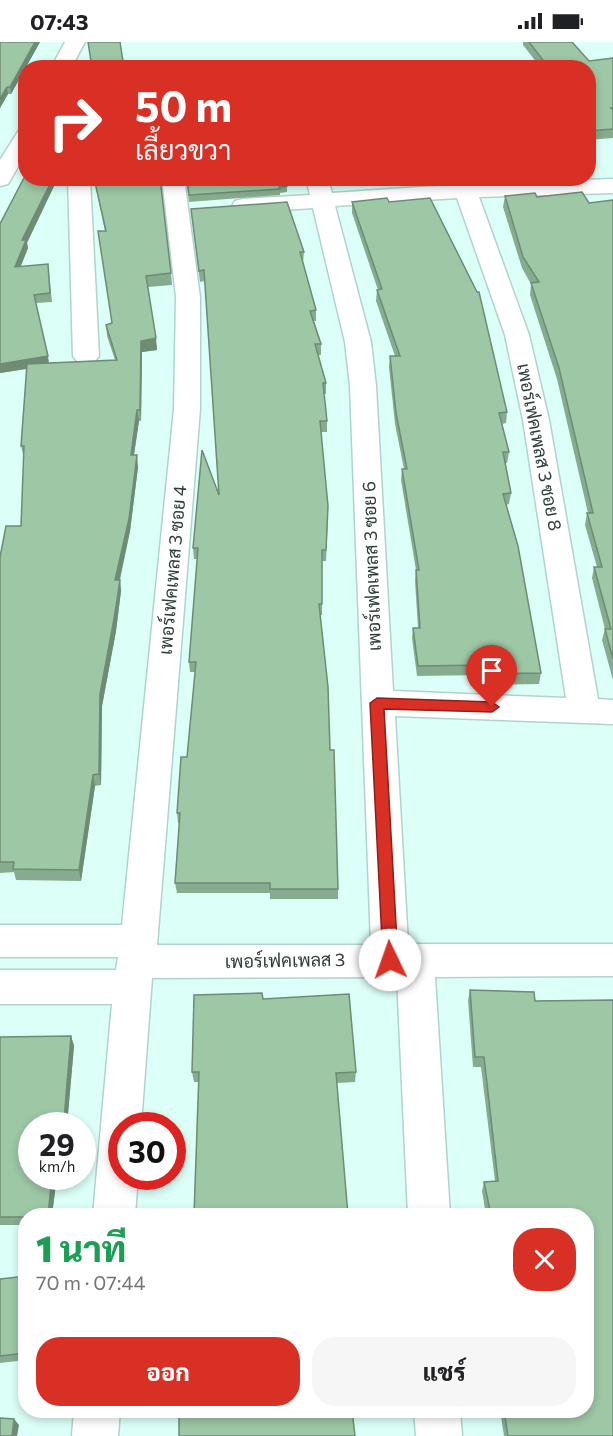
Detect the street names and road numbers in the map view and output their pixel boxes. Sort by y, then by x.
street label: เพอร์เฟคเพลส 3 ซอย 8 [513,361,568,532]
street label: เพอร์เฟคเพลส 3 ซอย 6 [356,481,385,651]
street label: เพอร์เฟคเพลส 3 ซอย 4 [153,484,190,656]
street label: เพอร์เฟคเพลส 3 [225,947,345,972]

